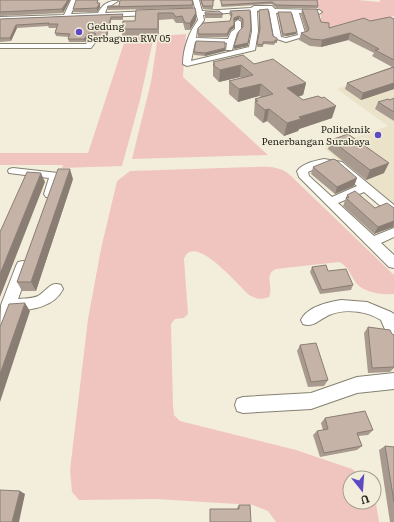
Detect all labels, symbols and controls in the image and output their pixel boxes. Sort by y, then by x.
place label: Gedung Serbaguna RW 05 [87,18,170,45]
marker: Gedung Serbaguna RW 05 [74,27,84,37]
place label: Politeknik Penerbangan Surabaya [261,121,371,148]
marker: Politeknik Penerbangan Surabaya [373,130,383,140]
north arrow [342,470,382,510]
text: U [358,492,372,510]

